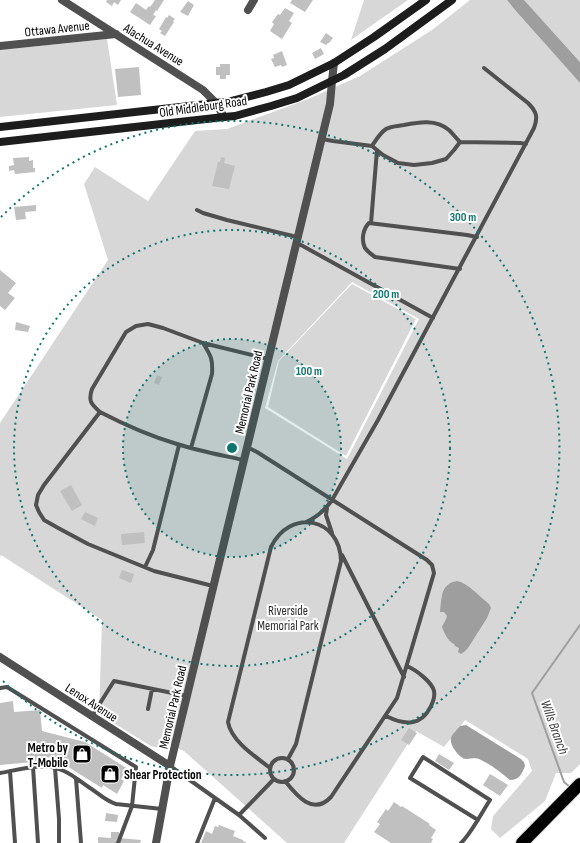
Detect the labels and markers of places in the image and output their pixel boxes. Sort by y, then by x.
centre of rings [225,441,239,455]
place label: Metro by T-Mobile [27,740,69,771]
shop icon: Metro by T-Mobile [71,743,93,765]
shop icon: Shear Protection [99,763,121,785]
place label: Shear Protection [124,767,202,783]

